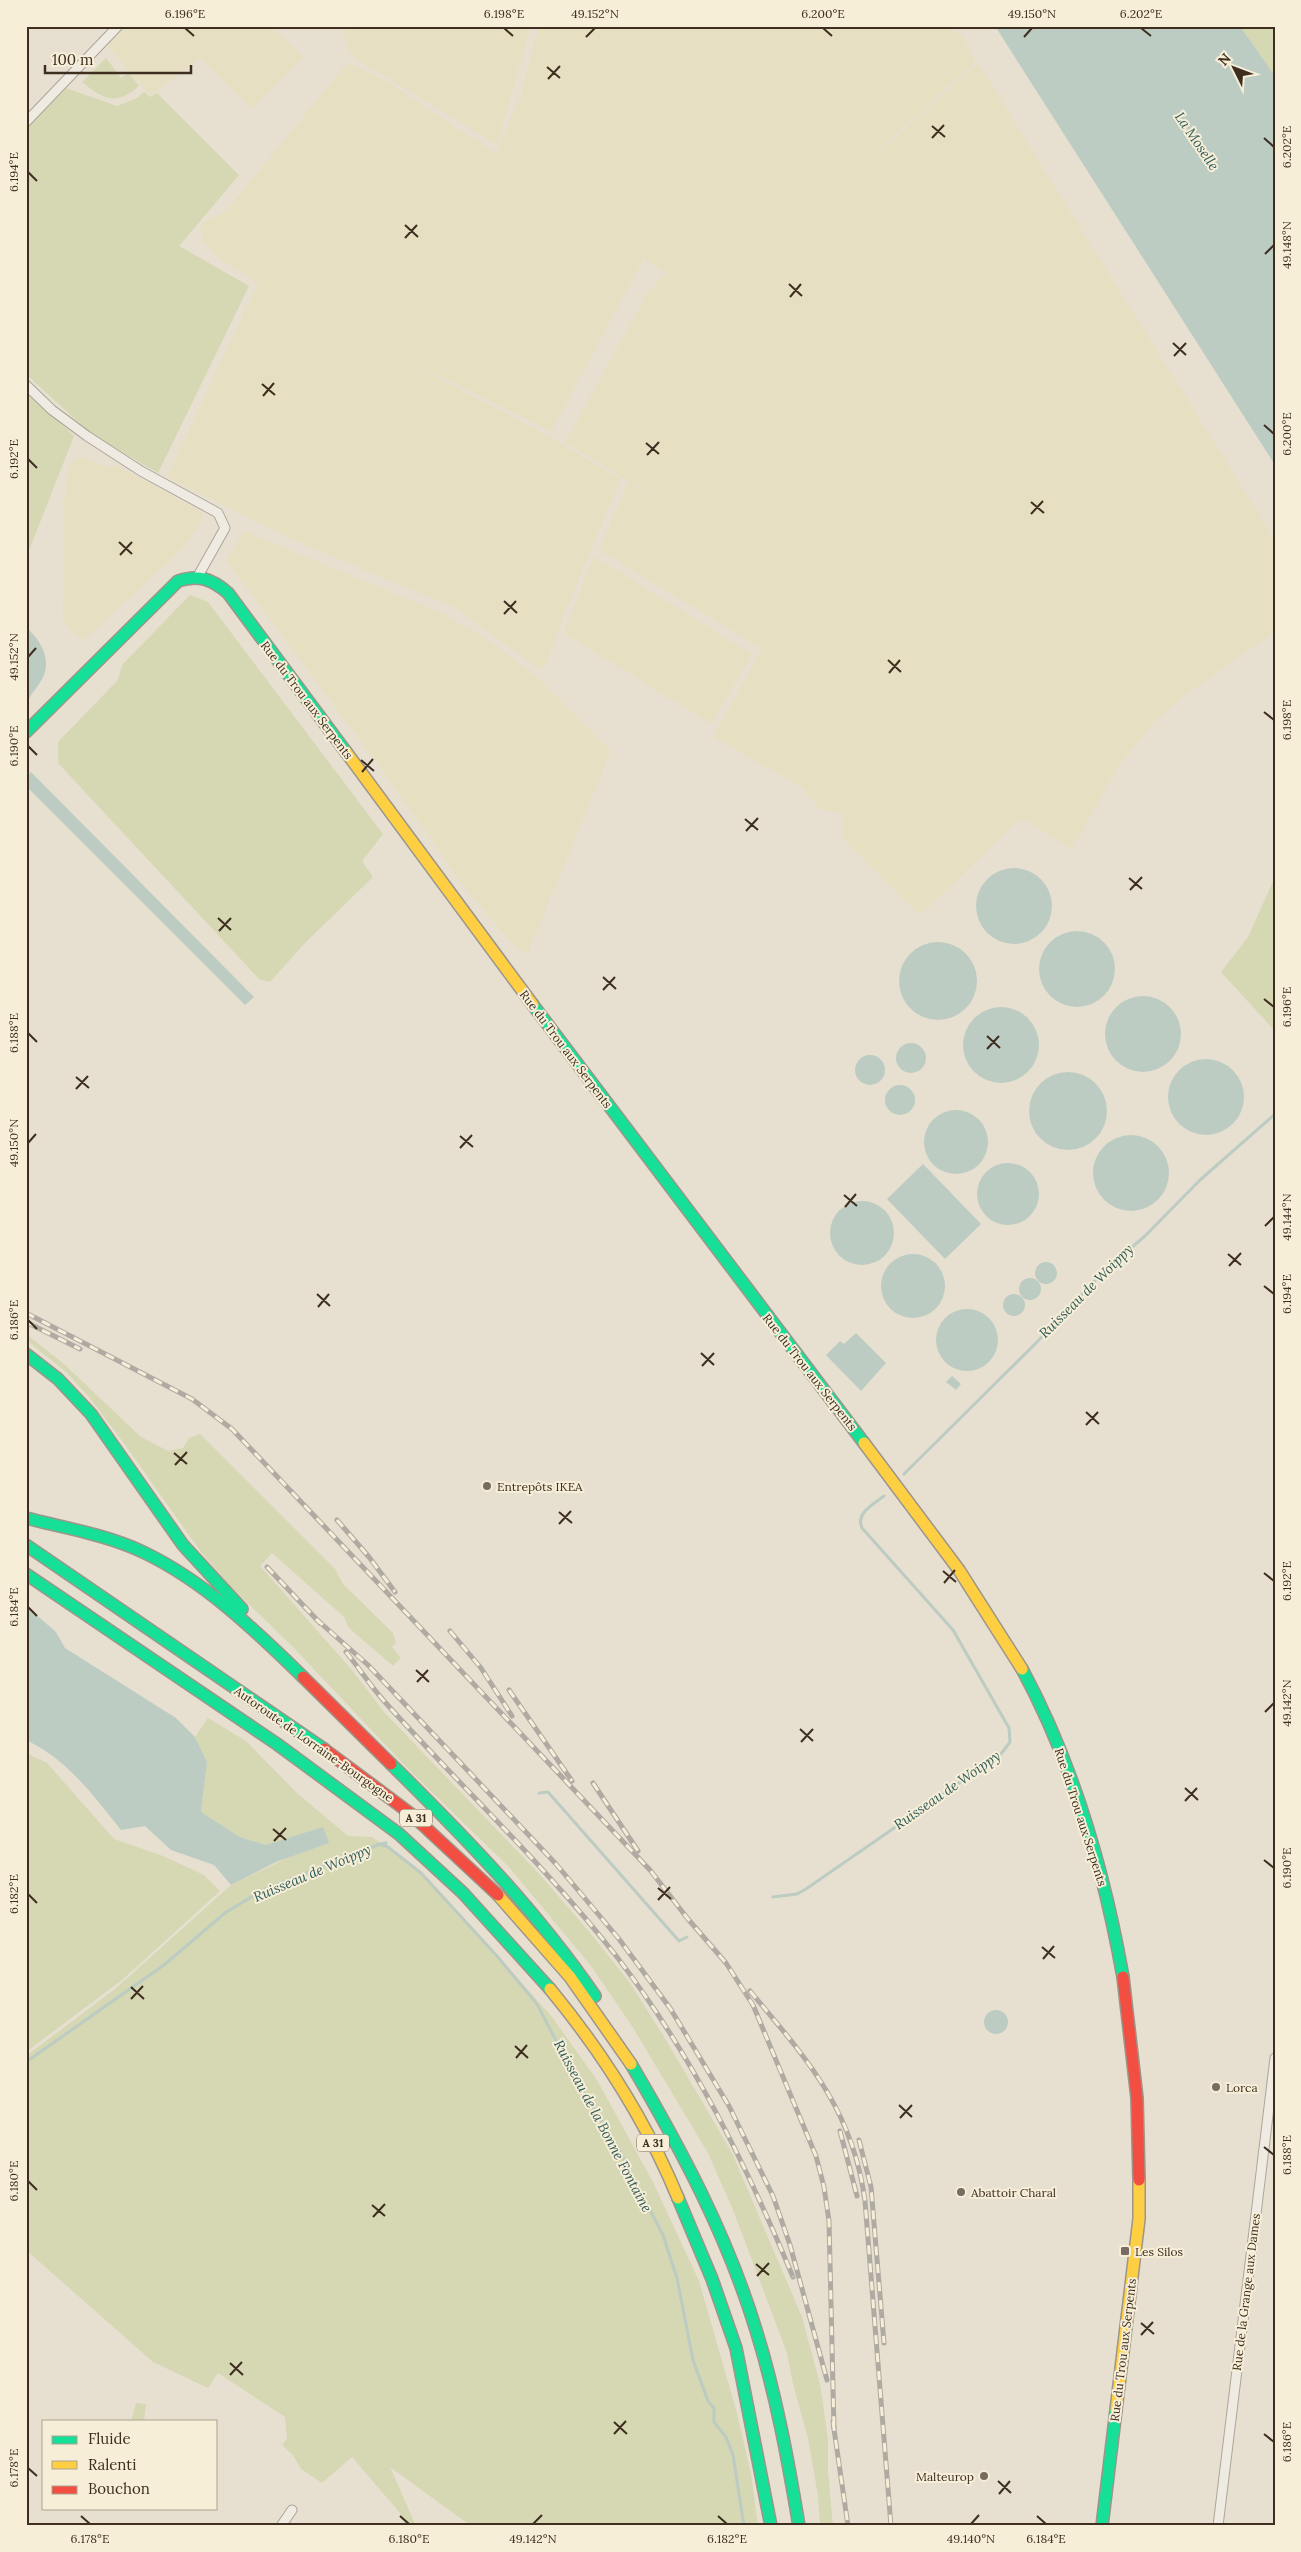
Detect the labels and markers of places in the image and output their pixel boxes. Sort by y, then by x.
place label: Entrepôts IKEA [497,1479,583,1494]
marker: Entrepôts IKEA [481,1480,493,1492]
place label: Lorca [1226,2080,1258,2095]
marker: Lorca [1210,2081,1222,2093]
place label: Abattoir Charal [970,2185,1056,2200]
marker: Abattoir Charal [955,2186,967,2198]
place label: Les Silos [1135,2244,1184,2259]
marker: Les Silos [1119,2245,1131,2257]
place label: Malteurop [916,2469,974,2484]
marker: Malteurop [978,2470,990,2482]

